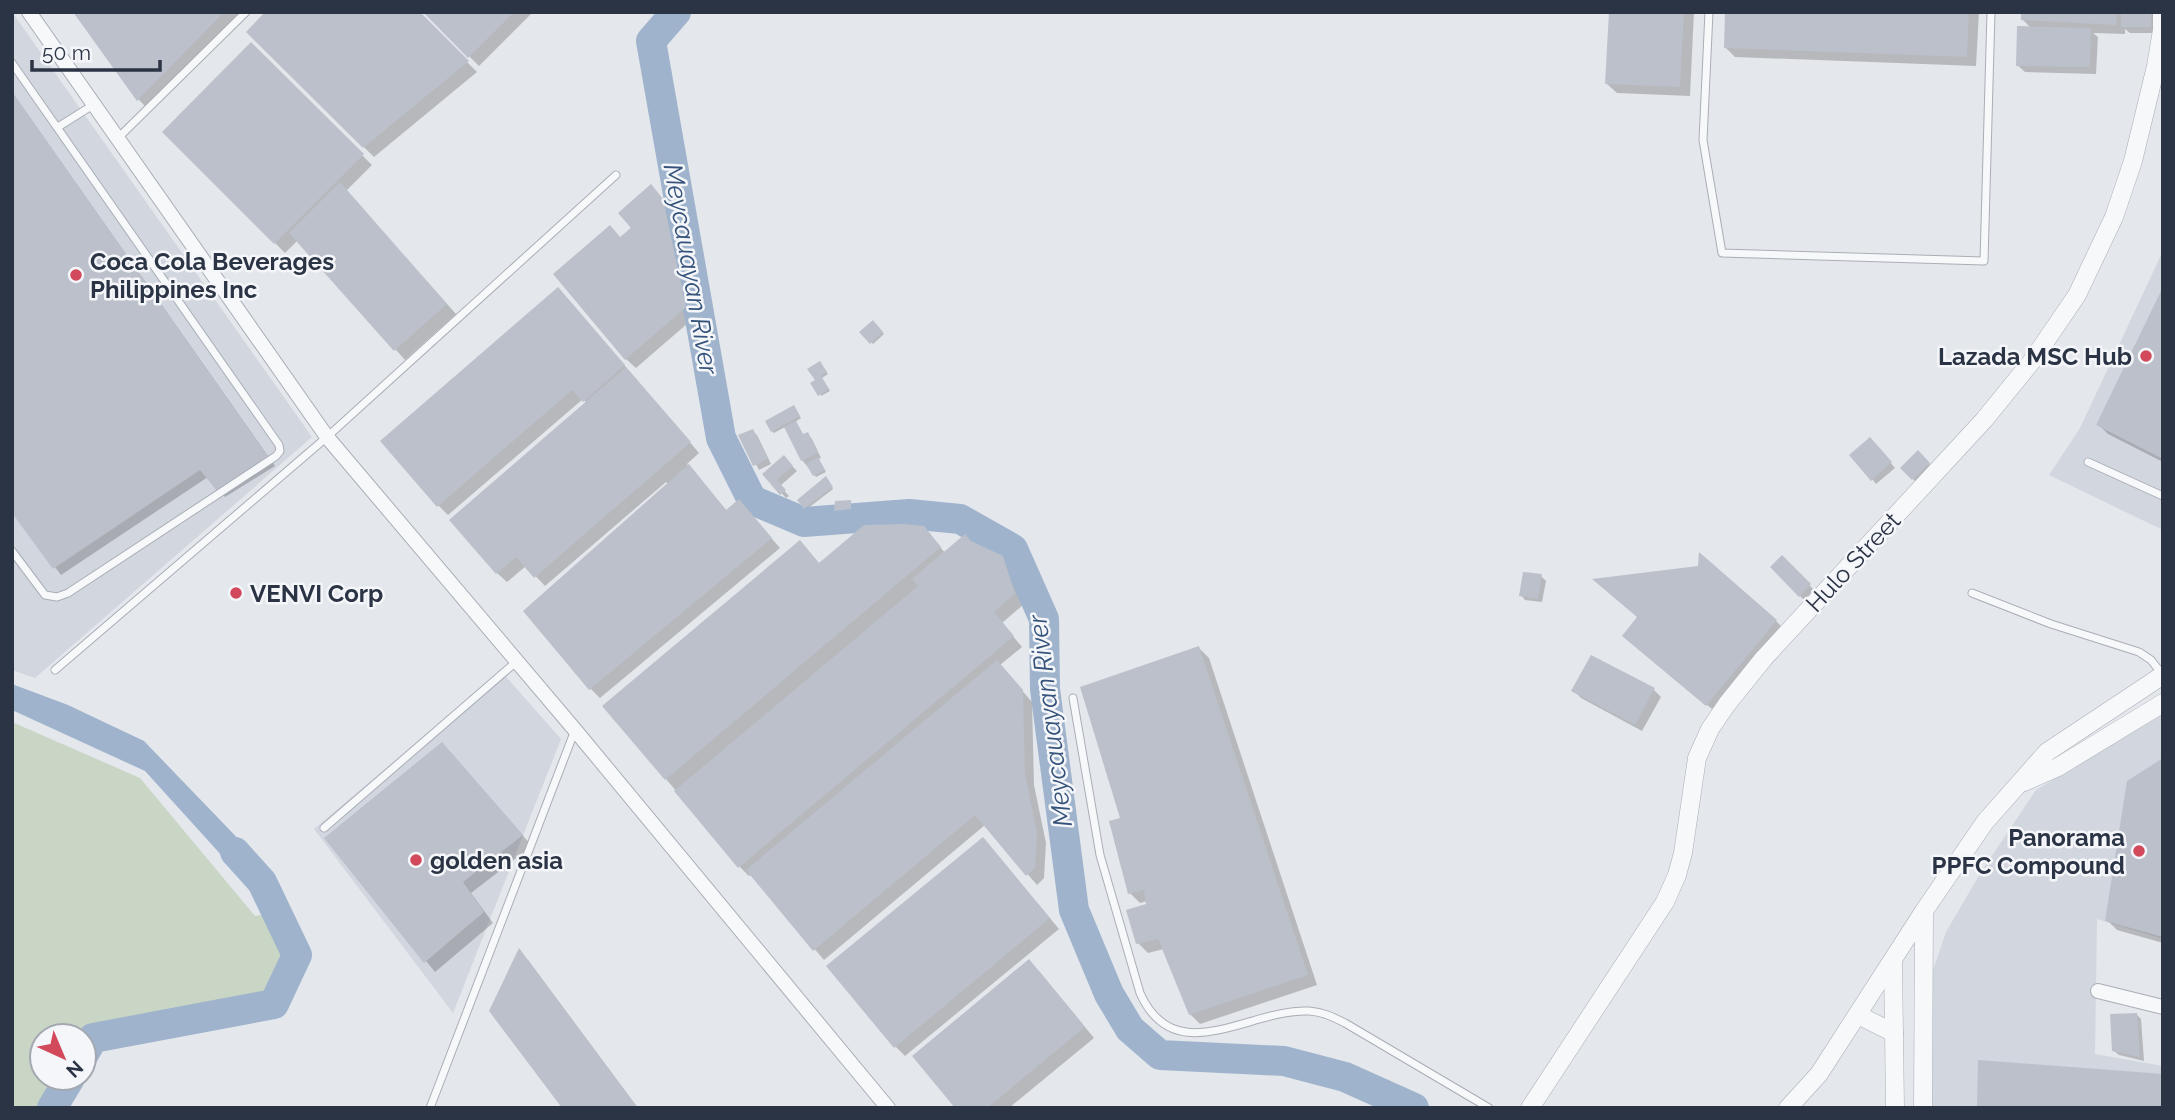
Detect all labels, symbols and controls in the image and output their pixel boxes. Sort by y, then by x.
scale bar [32,28,159,72]
text: 50 m [42,40,91,65]
water label: Meycauayan River [658,161,724,378]
place label: Coca Cola Beverages Philippines Inc [90,247,334,304]
marker: Coca Cola Beverages Philippines Inc [68,267,84,283]
place label: Lazada MSC Hub [1938,342,2132,371]
marker: Lazada MSC Hub [2138,348,2154,364]
street label: Hulo Street [1800,506,1906,618]
place label: VENVI Corp [250,579,383,608]
marker: VENVI Corp [228,585,244,601]
water label: Meycauayan River [1022,612,1078,829]
place label: Panorama PPFC Compound [1931,823,2125,880]
marker: Panorama PPFC Compound [2131,843,2147,859]
place label: golden asia [430,846,563,875]
marker: golden asia [408,852,424,868]
north arrow [28,1022,98,1092]
text: N [62,1056,88,1082]

